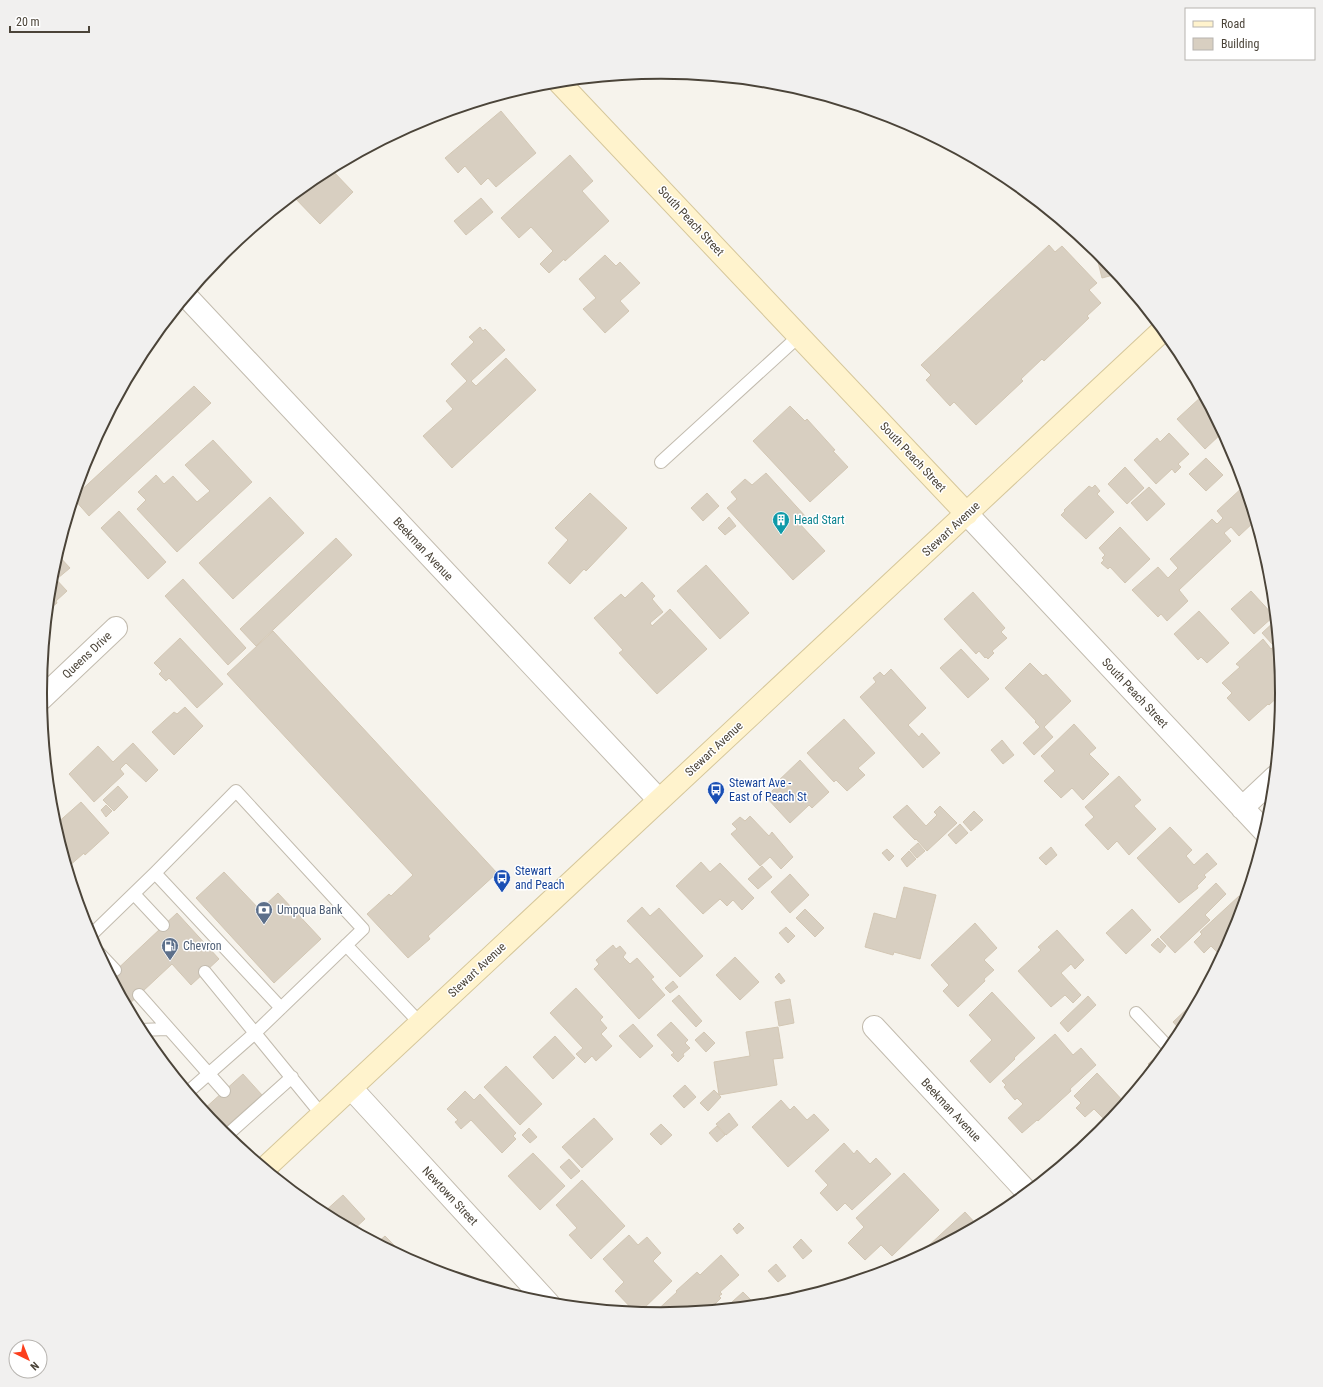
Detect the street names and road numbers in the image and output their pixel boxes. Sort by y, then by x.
street label: South Peach Street [655,183,727,259]
street label: South Peach Street [877,419,949,495]
street label: Stewart Avenue [919,498,983,559]
street label: Beekman Avenue [390,515,456,584]
street label: Queens Drive [59,628,115,681]
street label: South Peach Street [1099,655,1171,731]
street label: Stewart Avenue [682,718,746,779]
street label: Stewart Avenue [445,939,509,1000]
street label: Beekman Avenue [918,1076,984,1145]
street label: Newtown Street [419,1164,481,1228]

